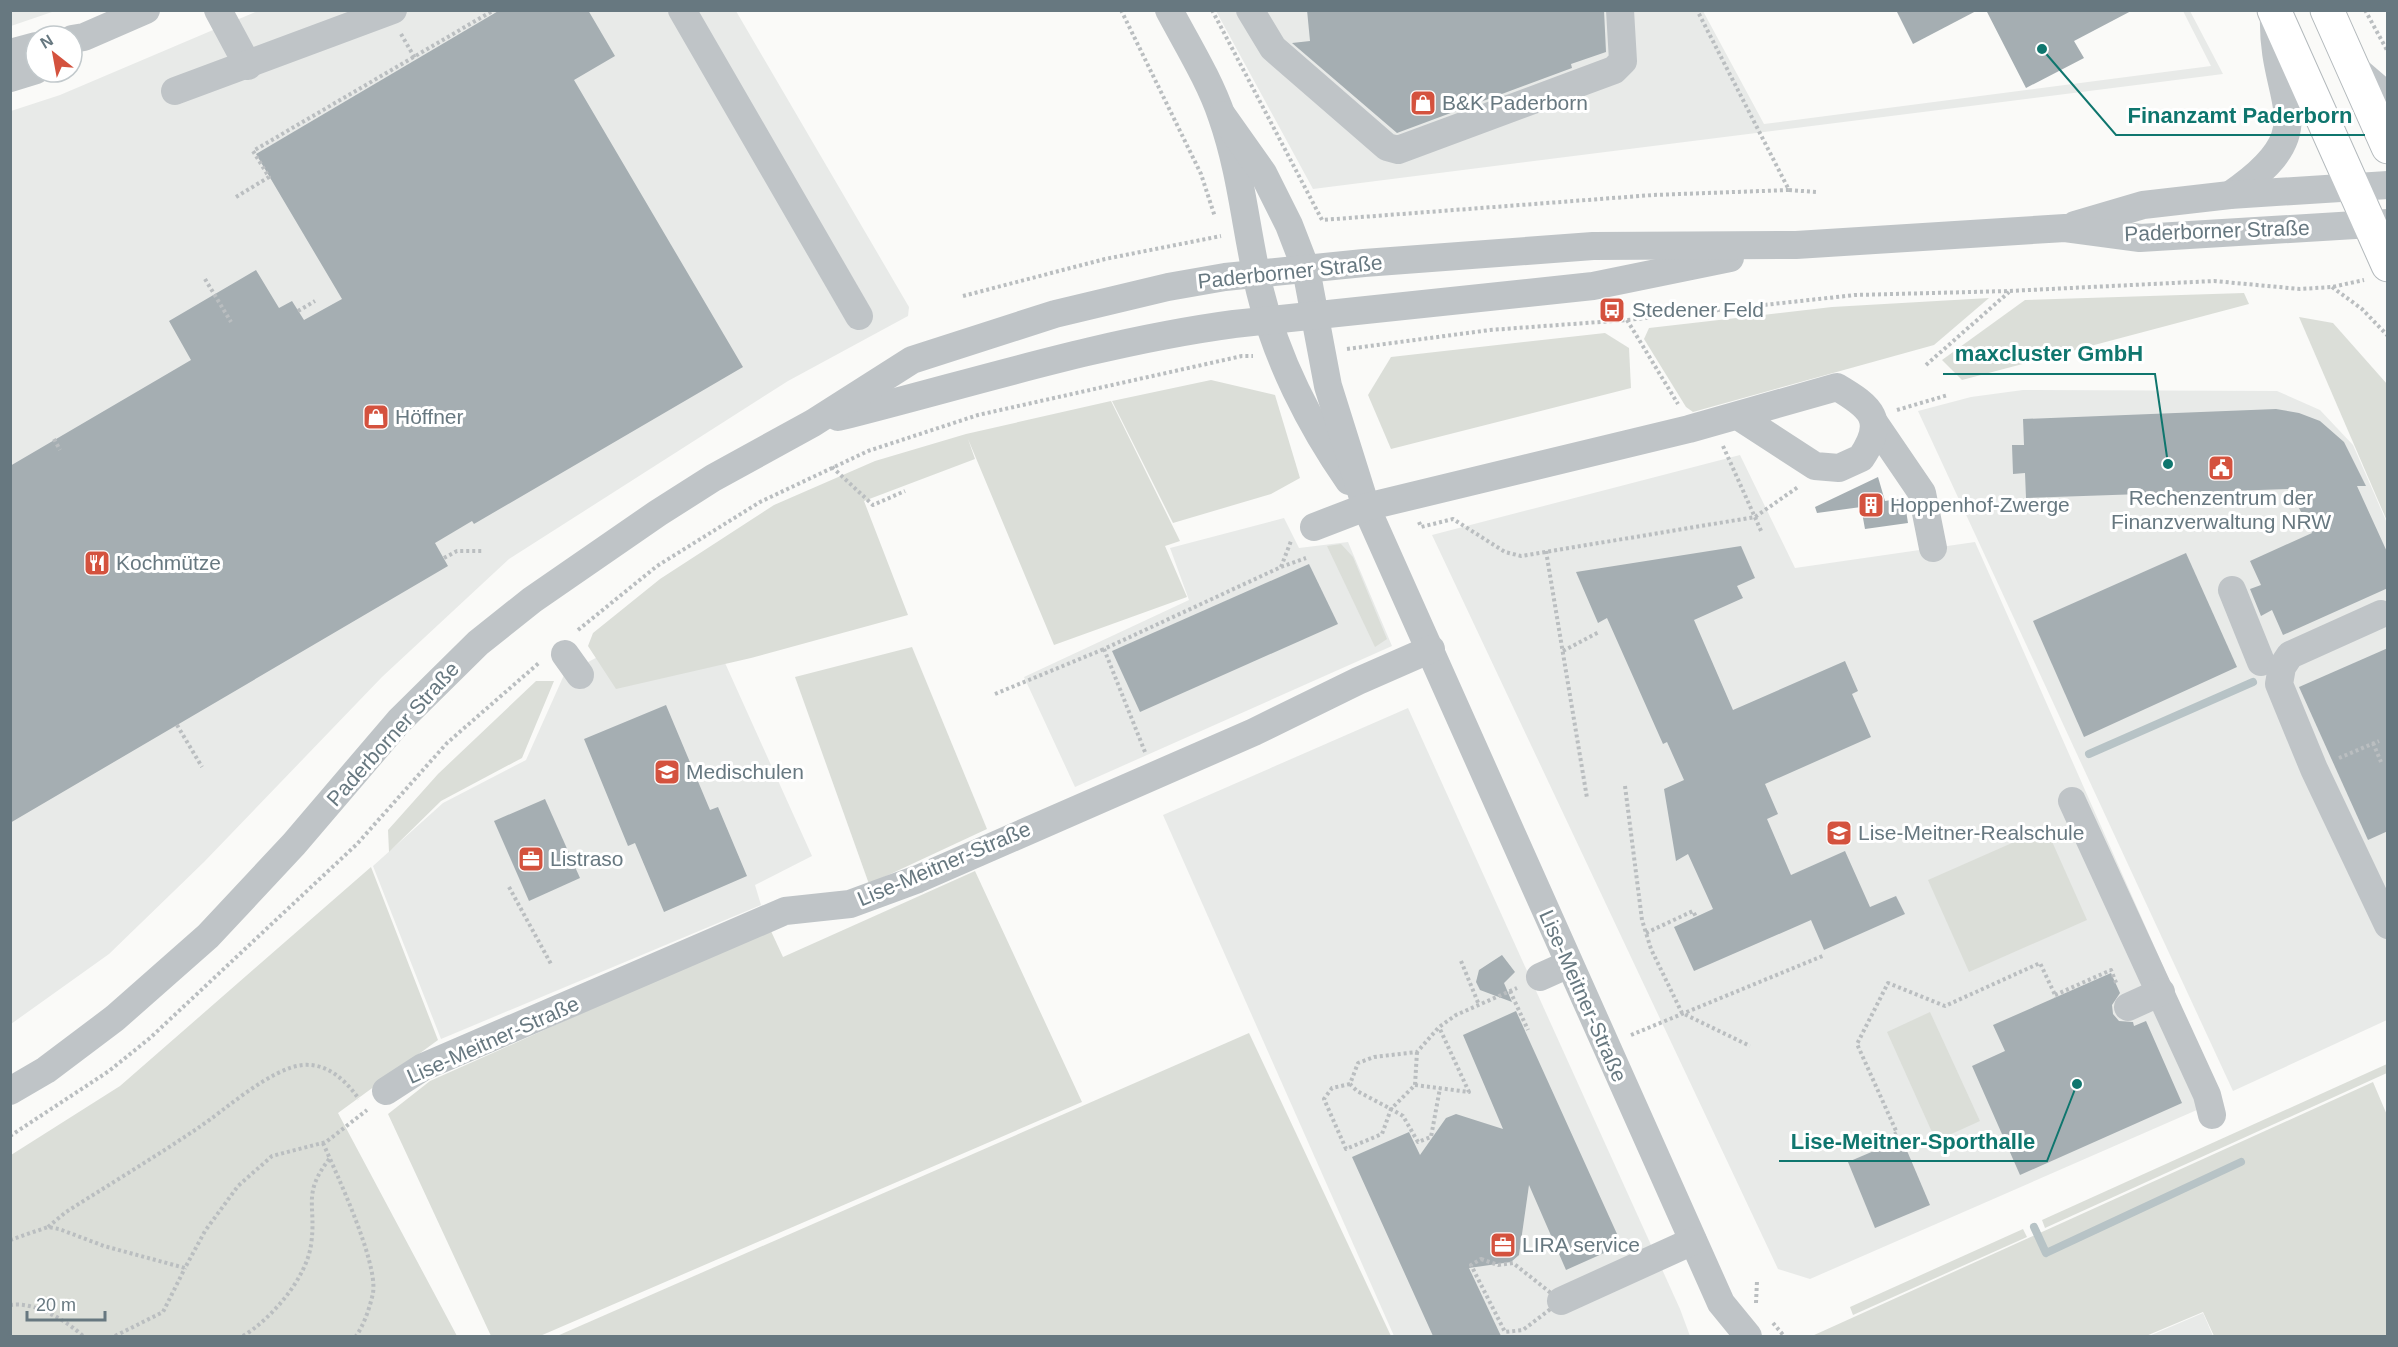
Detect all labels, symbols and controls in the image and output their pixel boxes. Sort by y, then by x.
north arrow [24,24,84,84]
text: N [37,31,56,52]
shop icon: B&K Paderborn [1408,88,1438,118]
place label: B&K Paderborn [1442,91,1588,114]
callout: Finanzamt Paderborn [2116,95,2365,135]
text: Finanzamt Paderborn [2128,103,2352,128]
street label: Paderborner Straße [2124,216,2310,245]
street label: Paderborner Straße [1196,250,1383,293]
bus stop icon: Stedener Feld [1597,295,1627,325]
place label: Stedener Feld [1632,298,1764,321]
callout: maxcluster GmbH [1943,334,2155,374]
text: maxcluster GmbH [1955,341,2143,366]
shop icon: Höffner [361,402,391,432]
place label: Höffner [395,405,464,428]
public building icon: Rechenzentrum der Finanzverwaltung NRW [2206,453,2236,483]
place label: Rechenzentrum der Finanzverwaltung NRW [2111,486,2331,533]
building icon: Hoppenhof-Zwerge [1856,490,1886,520]
place label: Hoppenhof-Zwerge [1890,493,2070,516]
restaurant icon: Kochmütze [82,548,112,578]
place label: Kochmütze [116,551,221,574]
street label: Paderborner Straße [322,657,463,810]
school or university icon: Medischulen [652,757,682,787]
place label: Medischulen [686,760,804,783]
street label: Lise-Meitner-Straße [854,817,1034,910]
school or university icon: Lise-Meitner-Realschule [1824,818,1854,848]
place label: Lise-Meitner-Realschule [1858,821,2084,844]
office icon: Listraso [516,844,546,874]
place label: Listraso [550,847,624,870]
street label: Lise-Meitner-Straße [1535,906,1632,1085]
street label: Lise-Meitner-Straße [403,991,582,1088]
callout: Lise-Meitner-Sporthalle [1779,1121,2047,1161]
text: Lise-Meitner-Sporthalle [1791,1129,2035,1154]
office icon: LIRA service [1488,1230,1518,1260]
place label: LIRA service [1522,1233,1640,1256]
scale bar [27,1284,105,1322]
text: 20 m [36,1295,76,1315]

